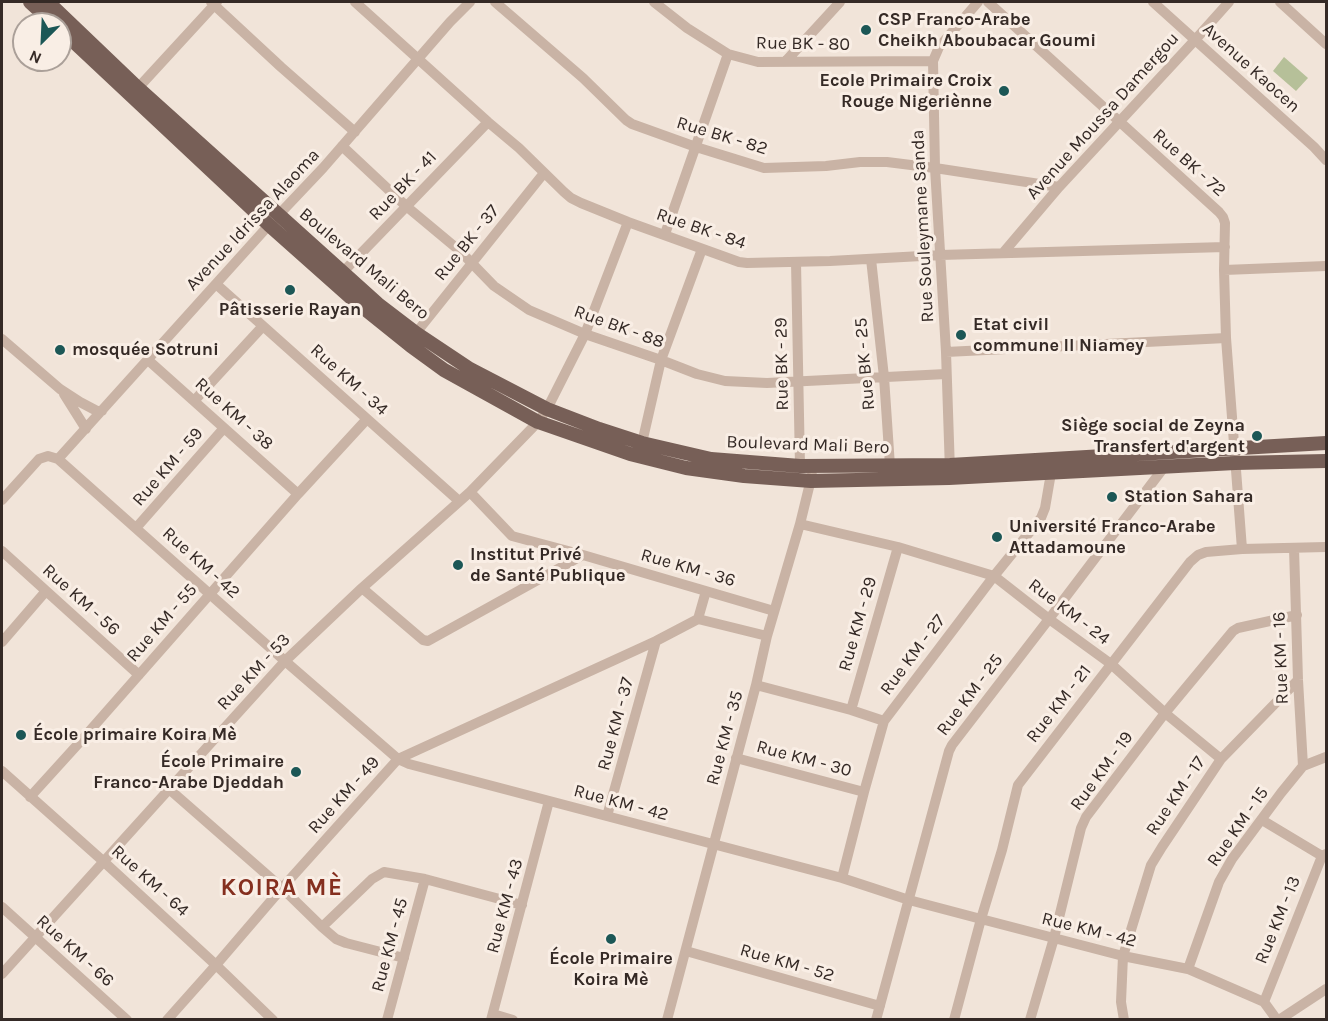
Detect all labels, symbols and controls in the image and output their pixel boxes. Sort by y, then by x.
place label: CSP Franco-Arabe Cheikh Aboubacar Goumi [878,9,1096,52]
north arrow [12,12,72,72]
street label: Avenue Kaocen [1198,19,1304,117]
marker: CSP Franco-Arabe Cheikh Aboubacar Goumi [859,23,873,37]
street label: Avenue Moussa Damergou [1022,28,1184,204]
street label: Rue BK - 80 [756,32,850,56]
text: N [26,46,44,68]
place label: Ecole Primaire Croix Rouge Nigeriènne [820,70,992,112]
marker: Ecole Primaire Croix Rouge Nigeriènne [997,84,1011,98]
street label: Rue BK - 82 [674,112,770,160]
street label: Rue BK - 72 [1148,124,1230,202]
street label: Rue Souleymane Sanda [907,129,939,323]
street label: Avenue Idrissa Alaoma [182,145,324,295]
street label: Rue BK - 41 [365,147,441,225]
street label: Rue BK - 37 [430,201,504,285]
street label: Boulevard Mali Bero [295,203,433,325]
street label: Rue BK - 84 [653,204,749,254]
marker: Pâtisserie Rayan [283,283,297,297]
place label: Pâtisserie Rayan [219,299,361,321]
street label: Rue BK - 88 [571,301,667,353]
place label: Etat civil commune II Niamey [973,314,1144,356]
street label: Rue BK - 29 [770,317,794,411]
street label: Rue BK - 25 [850,317,880,411]
marker: Etat civil commune II Niamey [954,328,968,342]
place label: mosquée Sotruni [72,339,219,361]
street label: Rue KM - 34 [306,339,392,421]
marker: mosquée Sotruni [53,343,67,357]
street label: Rue KM - 38 [190,373,278,455]
place label: Siège social de Zeyna Transfert d'argent [1061,415,1245,458]
street label: Rue KM - 59 [128,423,208,511]
marker: Siège social de Zeyna Transfert d'argent [1250,429,1264,443]
street label: Boulevard Mali Bero [726,431,890,459]
place label: Station Sahara [1124,486,1253,508]
marker: Station Sahara [1105,490,1119,504]
place label: Université Franco-Arabe Attadamoune [1009,516,1216,558]
street label: Rue KM - 42 [158,523,244,603]
marker: Université Franco-Arabe Attadamoune [990,530,1004,544]
place label: Institut Privé de Santé Publique [470,544,626,586]
street label: Rue KM - 36 [638,544,738,592]
marker: Institut Privé de Santé Publique [451,558,465,572]
street label: Rue KM - 56 [38,560,124,640]
street label: Rue KM - 29 [834,574,882,674]
street label: Rue KM - 24 [1024,574,1114,650]
street label: Rue KM - 55 [122,579,202,667]
street label: Rue KM - 27 [876,610,950,700]
street label: Rue KM - 16 [1269,611,1293,705]
street label: Rue KM - 53 [213,629,295,715]
street label: Rue KM - 25 [932,650,1008,740]
street label: Rue KM - 21 [1022,661,1096,747]
street label: Rue KM - 37 [593,675,639,773]
street label: Rue KM - 35 [702,688,748,788]
place label: École primaire Koira Mè [33,724,237,746]
street label: Rue KM - 19 [1066,727,1138,815]
marker: École primaire Koira Mè [14,728,28,742]
street label: Rue KM - 30 [754,736,854,782]
place label: École Primaire Franco-Arabe Djeddah [93,751,284,794]
street label: Rue KM - 49 [304,752,384,838]
street label: Rue KM - 17 [1142,752,1210,840]
marker: École Primaire Franco-Arabe Djeddah [289,765,303,779]
street label: Rue KM - 42 [571,780,671,826]
street label: Rue KM - 15 [1203,783,1273,871]
street label: Rue KM - 64 [107,841,193,921]
street label: Rue KM - 43 [482,856,528,956]
street label: Rue KM - 13 [1251,873,1305,967]
district label: KOIRA MÈ [221,874,343,902]
street label: Rue KM - 45 [367,896,413,994]
street label: Rue KM - 42 [1039,908,1139,952]
street label: Rue KM - 66 [32,911,118,991]
marker: École Primaire Koira Mè [604,932,618,946]
street label: Rue KM - 52 [737,939,837,987]
place label: École Primaire Koira Mè [549,948,673,990]

